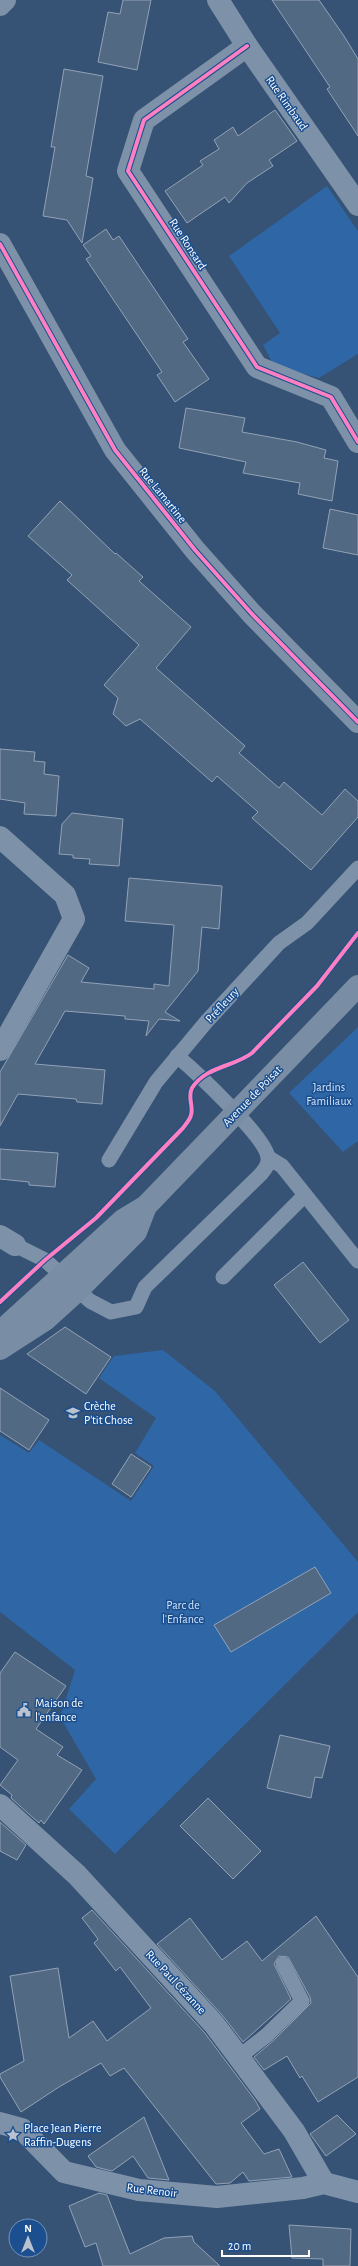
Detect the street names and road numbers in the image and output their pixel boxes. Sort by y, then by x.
street label: Rue Rimbaud [264,74,310,132]
street label: Rue Ronsard [167,216,209,272]
street label: Rue Lamartine [137,465,189,525]
street label: Préfleury [203,985,242,1025]
street label: Avenue de Poisat [220,1063,284,1129]
street label: Rue Paul Cézanne [144,1948,208,2016]
street label: Rue Renoir [126,2181,178,2199]

